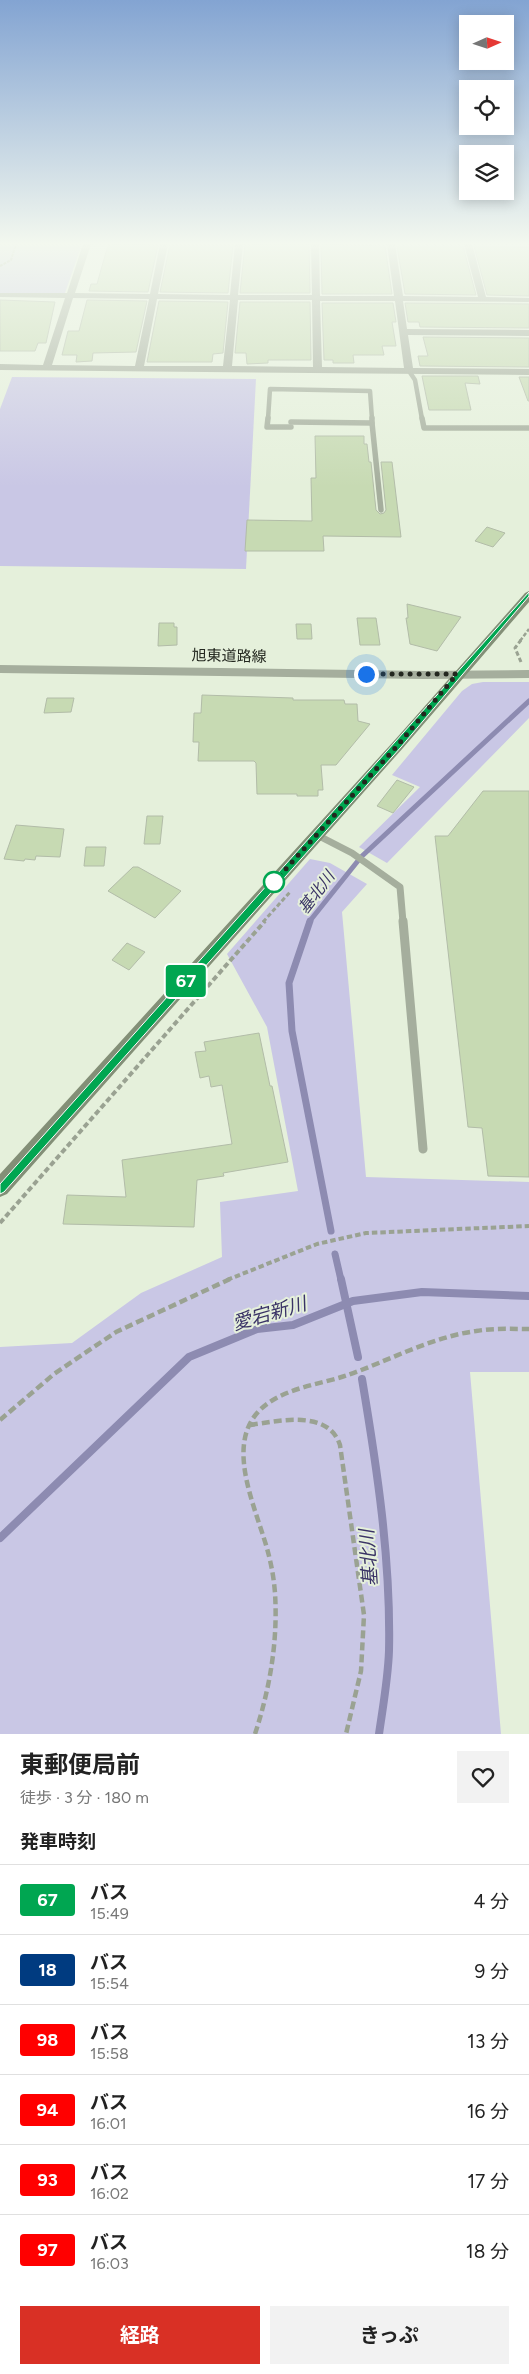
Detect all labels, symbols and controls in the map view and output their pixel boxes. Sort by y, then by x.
north arrow [459,15,514,70]
map controls [459,15,514,200]
button: locate [459,80,514,135]
button: layers [459,145,514,200]
street label: 旭東道路線 [191,646,267,666]
your location [354,662,379,687]
water label: 基北川 [294,866,340,917]
unlabelled marker [263,871,285,893]
line badge: 67 [164,965,208,997]
text: 67 [176,970,196,992]
water label: 愛宕新川 [229,1291,311,1335]
water label: 基北川 [355,1527,382,1587]
text: 東郵便局前 [20,1750,140,1779]
button: heart [457,1751,509,1803]
text: 徒歩 · 3 分 · 180 m [20,1788,149,1807]
text: 発車時刻 [20,1830,96,1853]
text: バス [90,1881,128,1904]
text: 67 [37,1889,58,1911]
text: 4 分 [474,1890,509,1913]
text: 15:49 [90,1904,129,1923]
text: バス [90,1951,128,1974]
text: 18 [38,1959,57,1981]
text: 9 分 [475,1960,509,1983]
text: 15:54 [90,1974,129,1993]
text: バス [90,2021,128,2044]
text: 98 [37,2029,58,2051]
text: 13 分 [467,2030,509,2053]
text: 15:58 [90,2044,129,2063]
text: バス [90,2091,128,2114]
text: 94 [37,2099,58,2121]
text: 16 分 [467,2100,509,2123]
text: 16:01 [90,2114,127,2133]
text: バス [90,2161,128,2184]
text: 93 [37,2169,58,2191]
text: 17 分 [467,2170,509,2193]
text: 16:02 [90,2184,129,2203]
text: バス [90,2231,128,2254]
text: 97 [37,2239,58,2261]
text: 18 分 [466,2240,509,2263]
text: 16:03 [90,2254,129,2273]
button: 経路 [20,2306,260,2364]
button: きっぷ [270,2306,509,2364]

